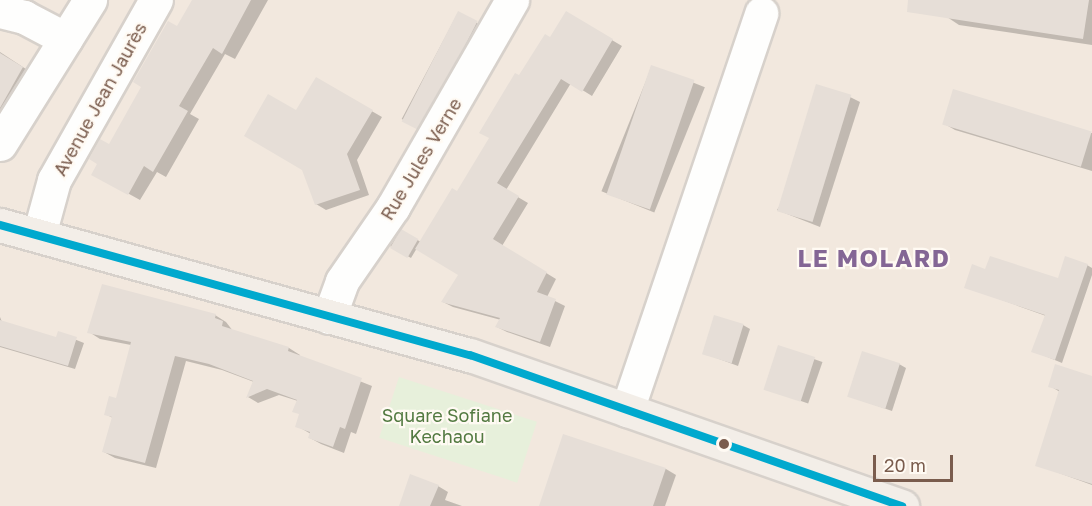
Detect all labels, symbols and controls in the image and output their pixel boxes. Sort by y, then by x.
street label: Avenue Jean Jaurès [49,19,151,179]
street label: Rue Jules Verne [376,94,466,224]
district label: LE MOLARD [797,244,951,272]
park label: Square Sofiane Kechaou [382,405,512,448]
unlabelled marker [718,438,730,450]
scale bar [876,443,956,481]
text: 20 m [884,454,926,476]

